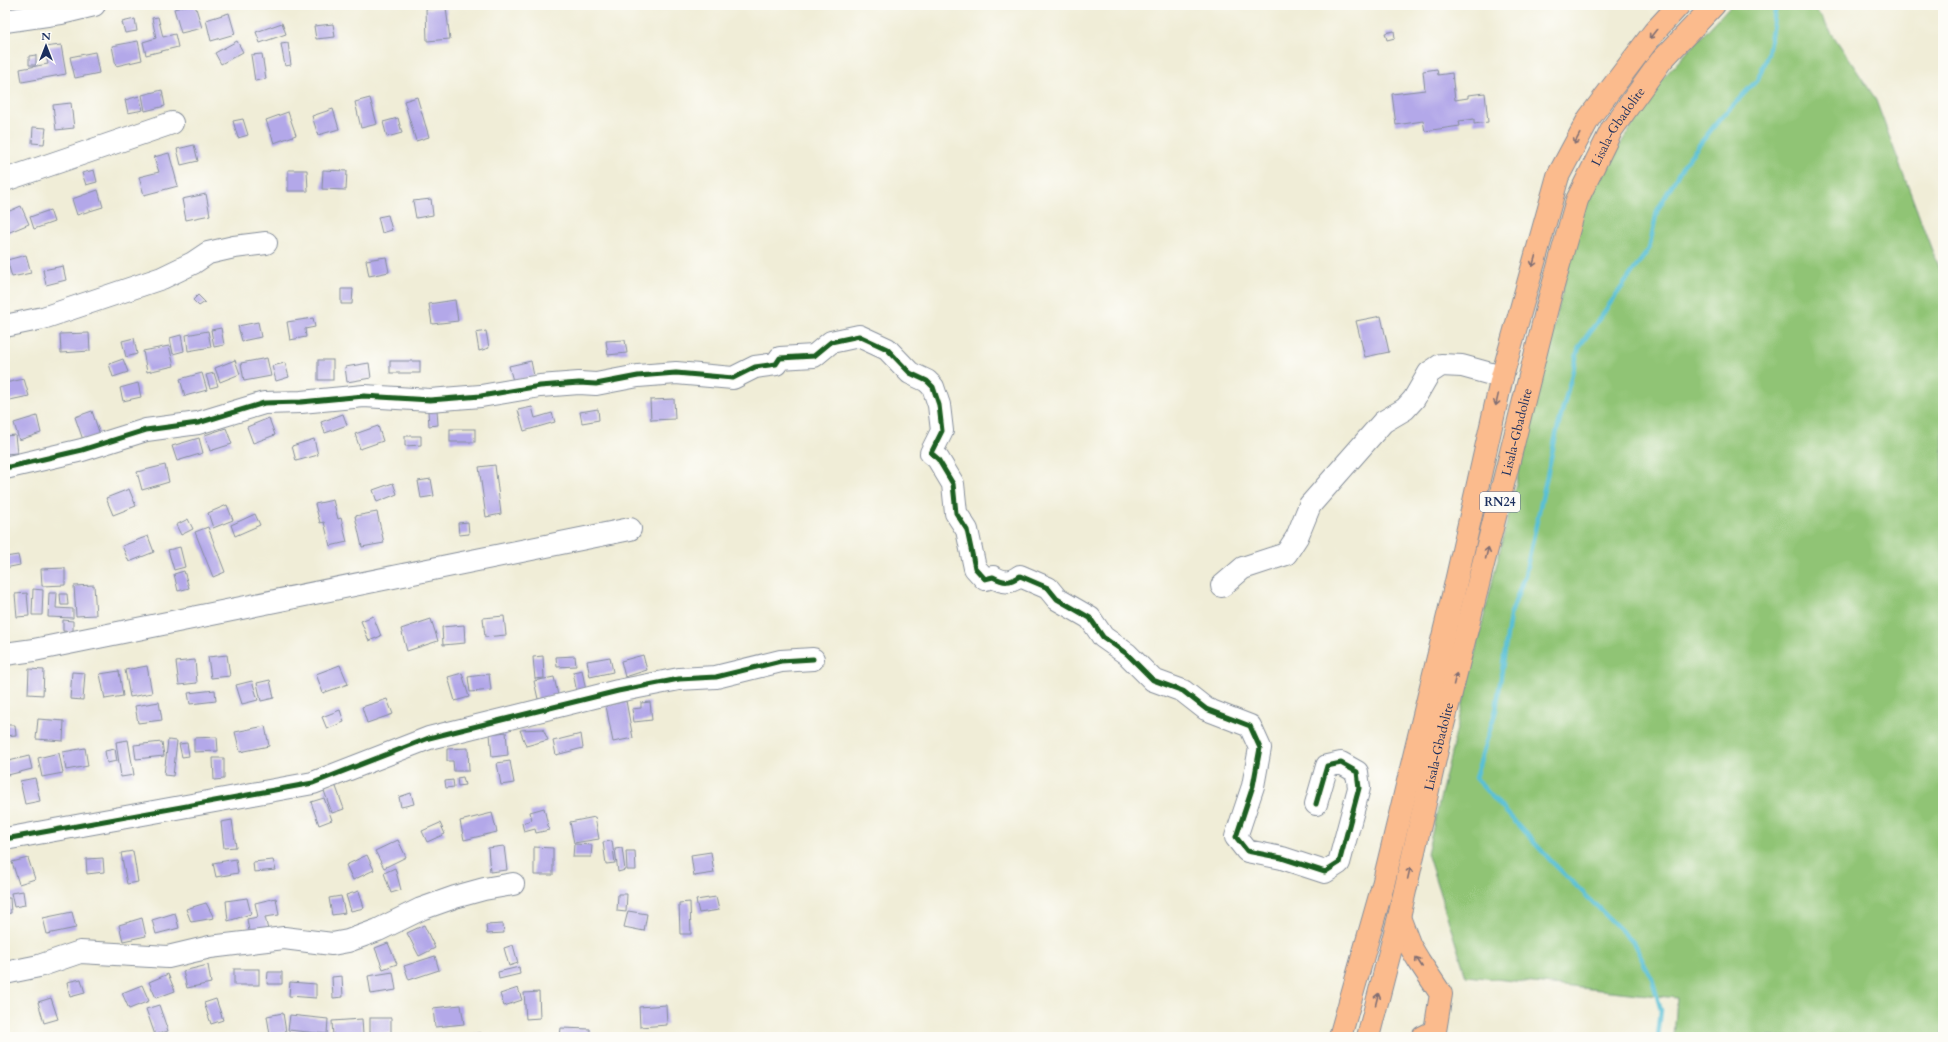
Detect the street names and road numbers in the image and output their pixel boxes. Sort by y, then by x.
street label: Lisala-Gbadolite [1587,84,1649,169]
street label: Lisala-Gbadolite [1497,386,1537,478]
road number: RN24 [1480,492,1520,512]
street label: Lisala-Gbadolite [1420,701,1458,792]

